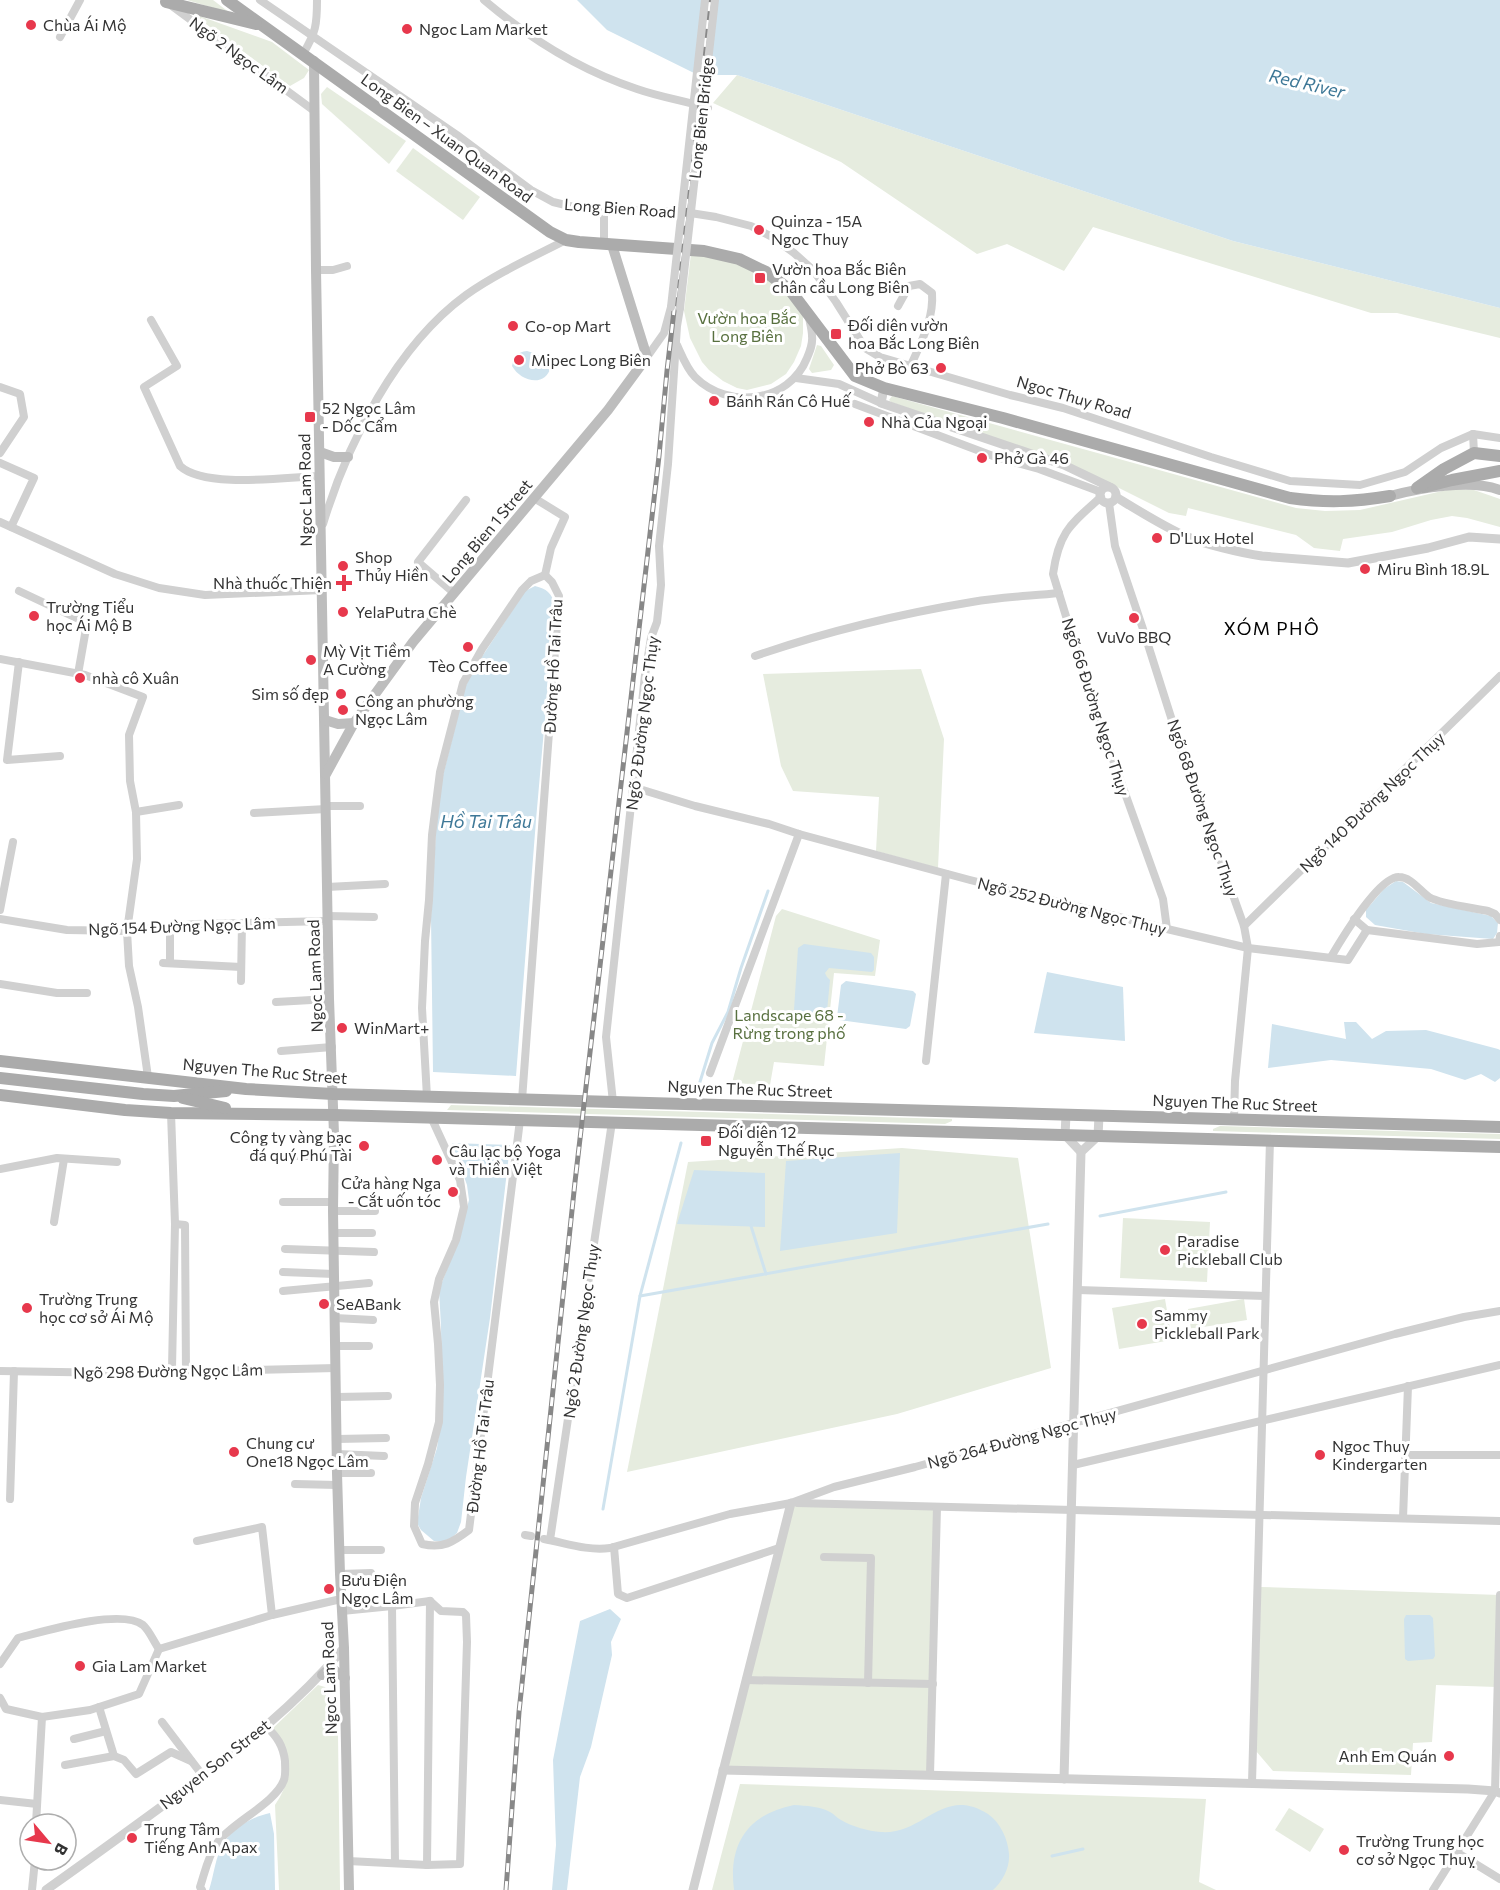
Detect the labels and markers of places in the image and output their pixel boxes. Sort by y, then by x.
place label: Chùa Ái Mộ [43,15,127,34]
marker: Chùa Ái Mộ [24,18,38,32]
place label: Ngoc Lam Market [419,19,548,38]
marker: Ngoc Lam Market [400,22,414,36]
place label: Quinza - 15A Ngoc Thuy [771,211,862,248]
marker: Quinza - 15A Ngoc Thuy [752,223,766,237]
place label: Vườn hoa Bắc Biên chân cầu Long Biên [772,259,910,296]
marker: Vườn hoa Bắc Biên chân cầu Long Biên [753,271,767,285]
place label: Đối diện vườn hoa Bắc Long Biên [847,315,979,352]
place label: Co-op Mart [525,316,611,335]
marker: Co-op Mart [506,319,520,333]
marker: Đối diện vườn hoa Bắc Long Biên [829,327,843,341]
place label: Mipec Long Biên [531,350,651,369]
marker: Mipec Long Biên [512,353,526,367]
place label: Phở Bò 63 [855,358,929,377]
marker: Phở Bò 63 [934,361,948,375]
place label: Bánh Rán Cô Huế [726,391,852,410]
marker: Bánh Rán Cô Huế [707,394,721,408]
place label: 52 Ngọc Lâm - Dốc Cẩm [322,398,416,435]
marker: 52 Ngọc Lâm - Dốc Cẩm [303,410,317,424]
place label: Nhà Của Ngoại [881,412,987,431]
marker: Nhà Của Ngoại [862,415,876,429]
place label: Phở Gà 46 [994,448,1069,467]
marker: Phở Gà 46 [975,451,989,465]
place label: D'Lux Hotel [1169,528,1254,547]
marker: D'Lux Hotel [1150,531,1164,545]
place label: Shop Thủy Hiền [355,547,428,584]
marker: Shop Thủy Hiền [336,559,350,573]
place label: Miru Bình 18.9L [1377,559,1489,578]
marker: Miru Bình 18.9L [1358,562,1372,576]
place label: Nhà thuốc Thiện [213,573,332,592]
marker: Nhà thuốc Thiện [337,576,351,590]
place label: Trường Tiểu học Ái Mộ B [46,597,134,634]
place label: YelaPutra Chè [355,602,457,621]
marker: YelaPutra Chè [336,605,350,619]
marker: Trường Tiểu học Ái Mộ B [27,609,41,623]
marker: VuVo BBQ [1127,611,1141,625]
place label: VuVo BBQ [1097,627,1171,646]
marker: Tèo Coffee [461,640,475,654]
place label: Mỳ Vịt Tiềm A Cường [323,641,411,678]
marker: Mỳ Vịt Tiềm A Cường [304,653,318,667]
place label: Tèo Coffee [428,656,508,675]
place label: nhà cô Xuân [92,668,179,687]
marker: nhà cô Xuân [73,671,87,685]
place label: Sim số đẹp [251,684,329,703]
marker: Sim số đẹp [334,687,348,701]
place label: Công an phường Ngọc Lâm [355,691,474,728]
marker: Công an phường Ngọc Lâm [336,703,350,717]
place label: WinMart+ [354,1018,430,1037]
marker: WinMart+ [335,1021,349,1035]
place label: Đối diện 12 Nguyễn Thế Rục [717,1122,835,1159]
place label: Công ty vàng bạc đá quý Phú Tài [230,1127,352,1164]
marker: Đối diện 12 Nguyễn Thế Rục [699,1134,713,1148]
marker: Công ty vàng bạc đá quý Phú Tài [357,1139,371,1153]
place label: Câu lạc bộ Yoga và Thiền Việt [449,1141,561,1178]
marker: Câu lạc bộ Yoga và Thiền Việt [430,1153,444,1167]
place label: Cửa hàng Nga - Cắt uốn tóc [341,1173,441,1210]
marker: Cửa hàng Nga - Cắt uốn tóc [446,1185,460,1199]
place label: Paradise Pickleball Club [1177,1231,1283,1268]
marker: Paradise Pickleball Club [1158,1243,1172,1257]
place label: Trường Trung học cơ sở Ái Mộ [39,1289,153,1326]
place label: SeABank [336,1294,402,1313]
marker: SeABank [317,1297,331,1311]
marker: Trường Trung học cơ sở Ái Mộ [20,1301,34,1315]
place label: Sammy Pickleball Park [1154,1305,1260,1342]
marker: Sammy Pickleball Park [1135,1317,1149,1331]
place label: Chung cư One18 Ngọc Lâm [246,1433,369,1470]
place label: Ngoc Thuy Kindergarten [1332,1436,1427,1473]
marker: Chung cư One18 Ngọc Lâm [227,1445,241,1459]
marker: Ngoc Thuy Kindergarten [1313,1448,1327,1462]
place label: Bưu Điện Ngọc Lâm [341,1570,414,1607]
marker: Bưu Điện Ngọc Lâm [322,1582,336,1596]
place label: Gia Lam Market [92,1656,207,1675]
marker: Gia Lam Market [73,1659,87,1673]
place label: Anh Em Quán [1339,1746,1437,1765]
marker: Anh Em Quán [1442,1749,1456,1763]
place label: Trung Tâm Tiếng Anh Apax [144,1819,258,1856]
marker: Trung Tâm Tiếng Anh Apax [125,1831,139,1845]
place label: Trường Trung học cơ sở Ngọc Thuỵ [1356,1831,1484,1868]
marker: Trường Trung học cơ sở Ngọc Thuỵ [1337,1843,1351,1857]

